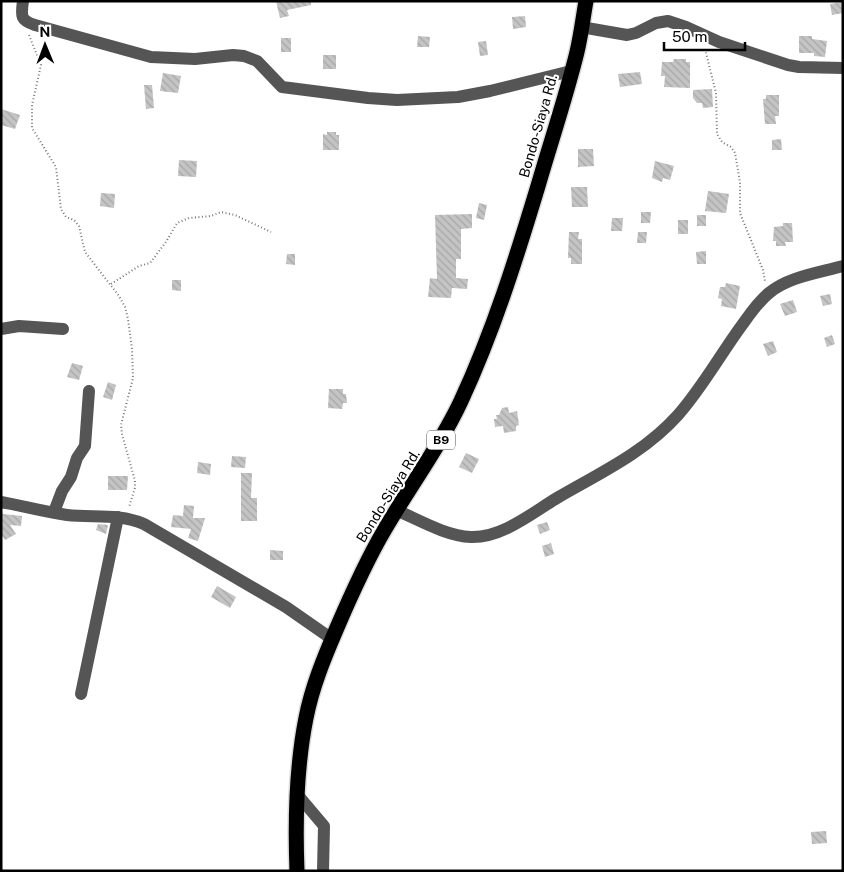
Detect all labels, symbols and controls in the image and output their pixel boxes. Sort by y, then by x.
north arrow [20,20,70,70]
scale bar [664,20,745,52]
text: N [39,24,50,40]
text: 50 m [672,28,707,45]
street label: Bondo-Siaya Rd. [516,73,560,179]
road number: B9 [427,430,455,450]
street label: Bondo-Siaya Rd. [353,447,423,545]

